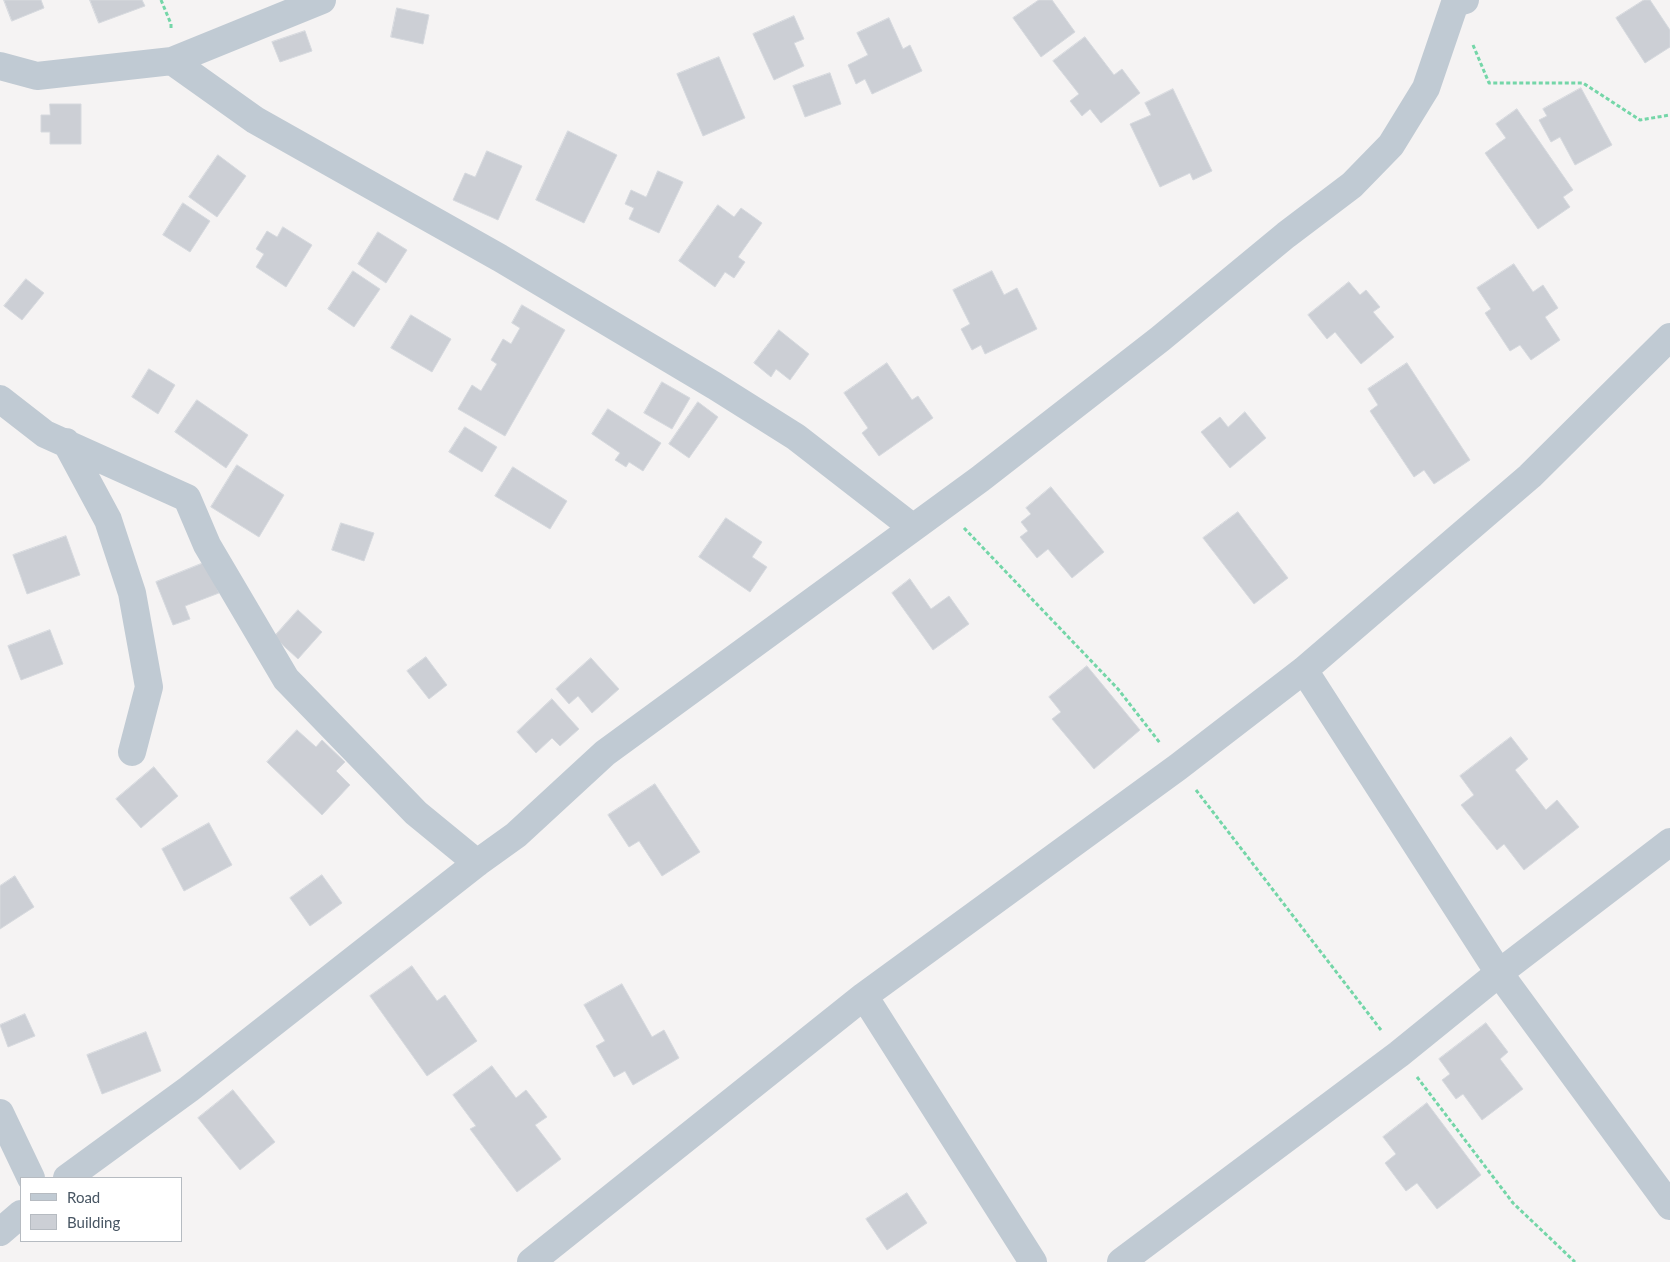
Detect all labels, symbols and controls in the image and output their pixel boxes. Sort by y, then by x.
legend [20,1177,182,1242]
text: Road [67,1188,100,1206]
text: Building [67,1213,120,1231]

